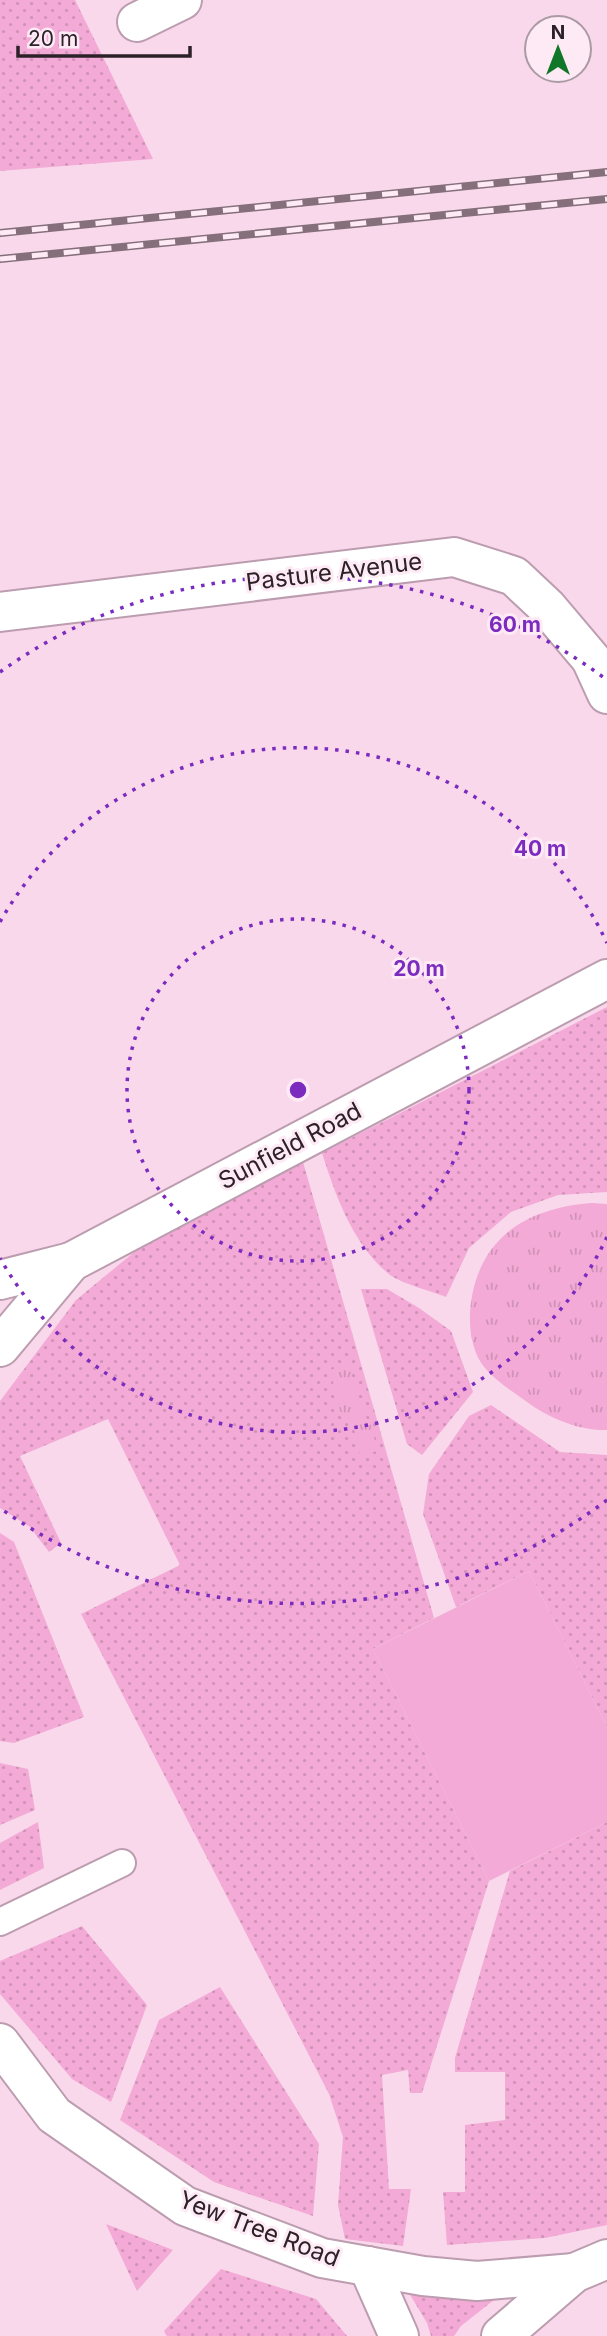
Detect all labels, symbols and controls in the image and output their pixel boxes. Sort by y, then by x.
scale bar [18,14,189,58]
north arrow [523,14,593,84]
text: N [551,21,565,44]
text: 20 m [28,26,78,51]
street label: Pasture Avenue [244,546,424,597]
text: 60 m [489,612,541,637]
text: 40 m [514,836,566,861]
text: 20 m [393,956,445,981]
centre of rings [286,1078,310,1102]
street label: Sunfield Road [213,1096,366,1195]
street label: Yew Tree Road [175,2185,344,2272]

